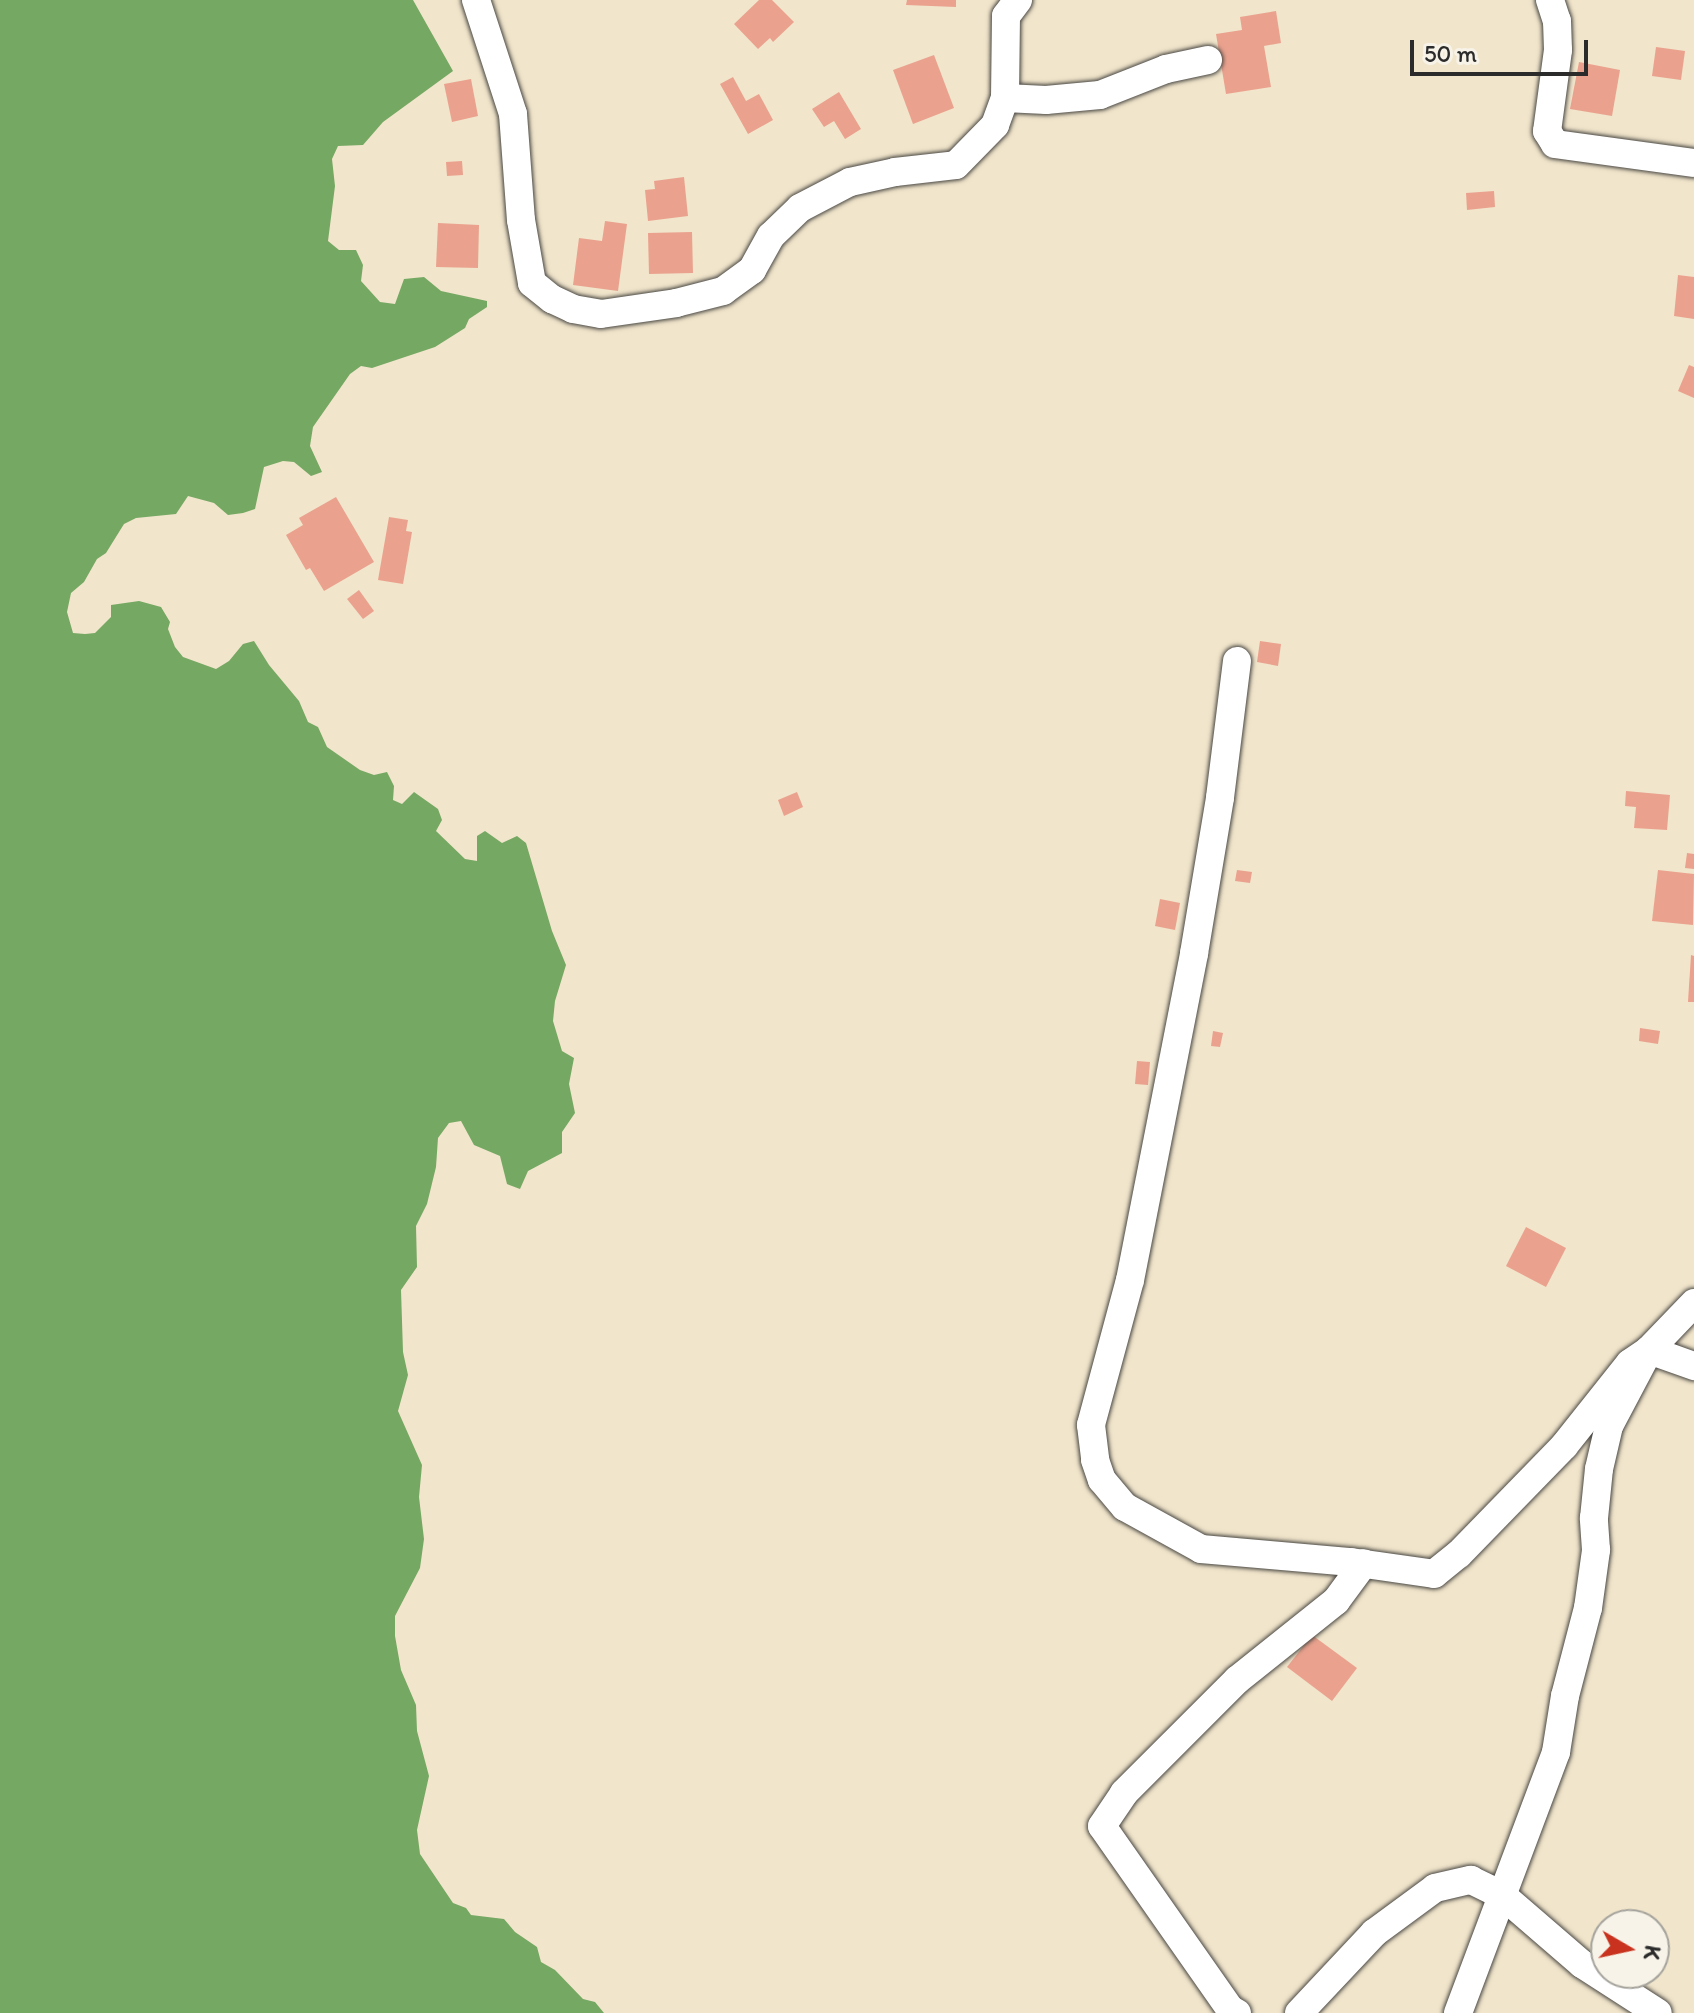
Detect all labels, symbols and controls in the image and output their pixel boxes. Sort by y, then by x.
scale bar [1414,24,1592,74]
text: 50 m [1424,39,1477,68]
north arrow [1590,1909,1670,1989]
text: K [1638,1943,1667,1962]

